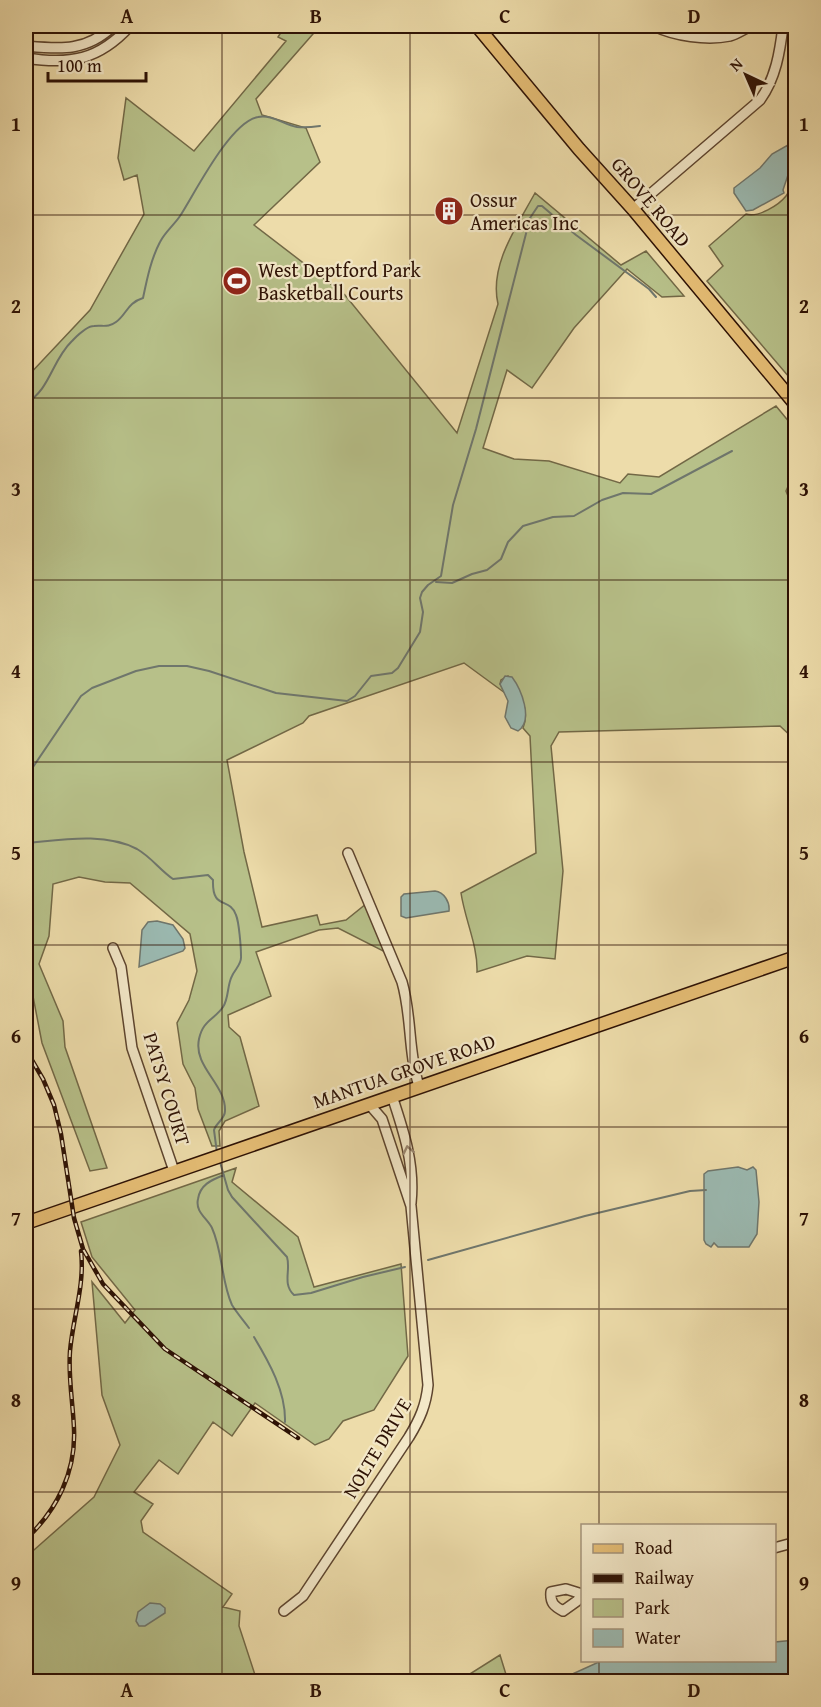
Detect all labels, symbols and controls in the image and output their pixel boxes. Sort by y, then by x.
text: A [121,1,134,30]
text: B [310,1,322,30]
text: C [499,1,511,30]
text: D [687,1,701,30]
scale bar [48,45,146,83]
north arrow [716,45,776,105]
text: 100 m [57,52,102,79]
text: N [723,52,748,77]
text: 1 [11,109,21,138]
text: 1 [799,109,809,138]
street label: GROVE ROAD [605,150,698,253]
place label: Ossur Americas Inc [470,185,579,237]
building icon: Ossur Americas Inc [433,195,465,227]
place label: West Deptford Park Basketball Courts [258,255,422,307]
sports icon: West Deptford Park Basketball Courts [221,265,253,297]
text: 2 [11,291,21,320]
text: 2 [799,291,809,320]
text: 3 [11,474,21,503]
text: 3 [799,474,809,503]
text: 4 [11,656,21,685]
text: 4 [799,656,809,685]
text: 5 [11,838,21,867]
text: 5 [799,838,809,867]
text: 6 [11,1021,21,1050]
text: 6 [799,1021,809,1050]
street label: MANTUA GROVE ROAD [309,1026,499,1115]
street label: PATSY COURT [137,1029,198,1149]
one-way arrow [402,1145,415,1155]
text: 7 [11,1203,21,1232]
text: 7 [799,1203,809,1232]
text: 8 [11,1385,21,1414]
text: 8 [799,1385,809,1414]
street label: NOLTE DRIVE [335,1392,418,1503]
legend [581,1524,776,1662]
text: Road [635,1534,673,1561]
text: Railway [635,1564,694,1591]
text: 9 [11,1568,21,1597]
text: 9 [799,1568,809,1597]
text: Park [635,1594,671,1621]
text: Water [635,1624,681,1651]
text: A [121,1675,134,1704]
text: B [310,1675,322,1704]
text: C [499,1675,511,1704]
text: D [687,1675,701,1704]

